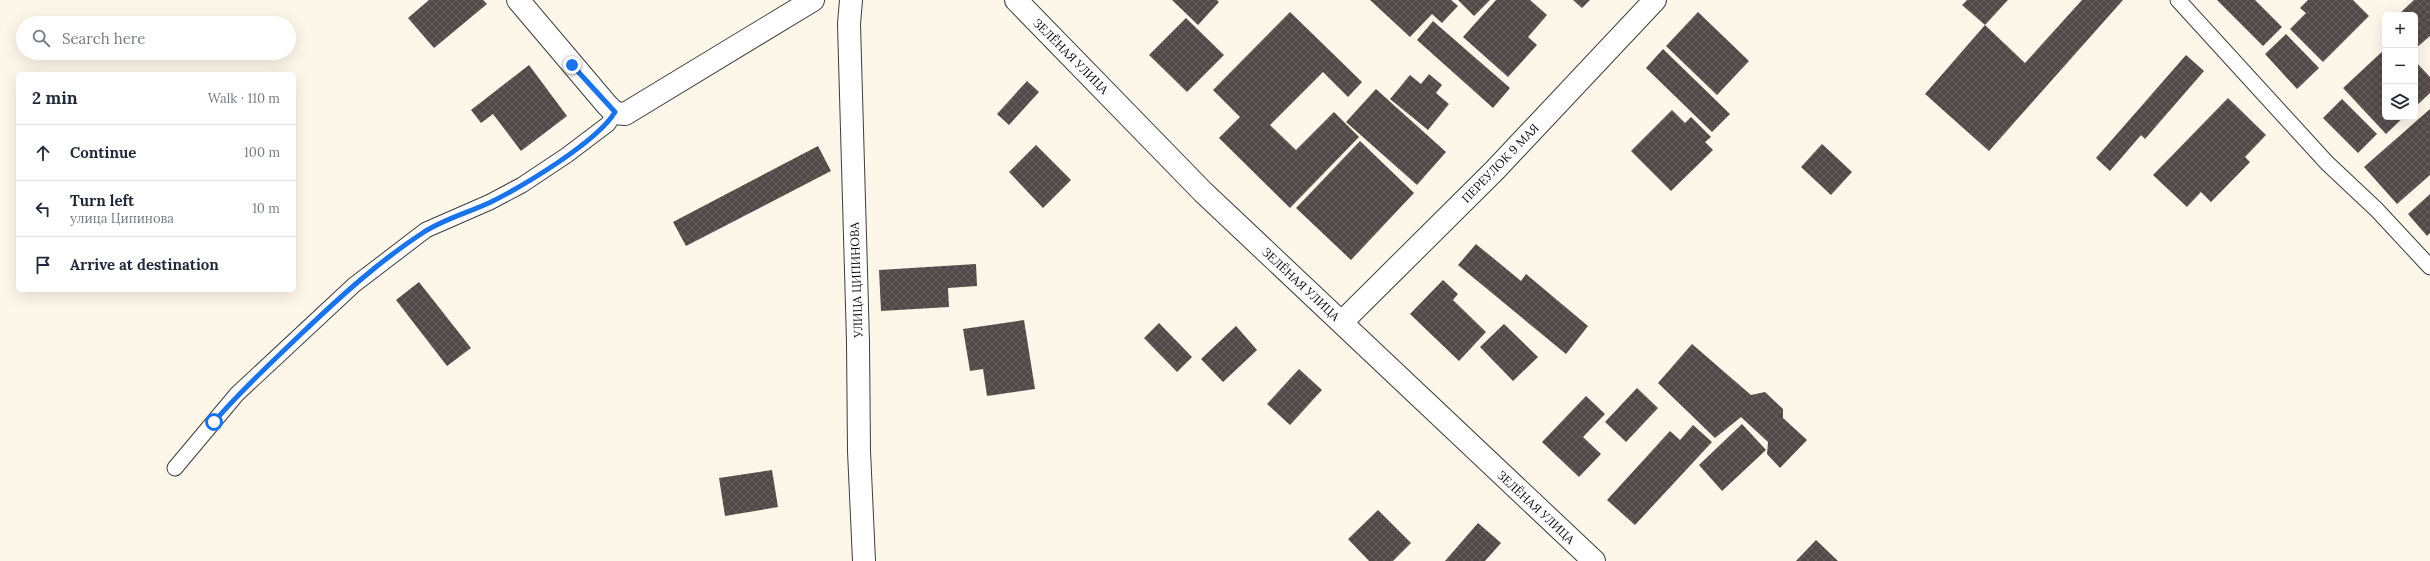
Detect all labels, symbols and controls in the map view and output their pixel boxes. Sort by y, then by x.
map controls [2382,12,2418,120]
button: + [2382,12,2418,48]
street label: ЗЕЛЁНАЯ УЛИЦА [1030,15,1112,97]
search box [16,16,296,60]
icon: search [30,27,52,49]
text: Search here [62,29,145,48]
button: − [2382,48,2418,84]
route end [563,56,581,74]
button: layers [2382,84,2418,120]
text: 2 min [32,87,78,109]
text: Walk · 110 m [208,90,280,107]
street label: ПЕРЕУЛОК 9 МАЯ [1458,120,1542,206]
icon: ahead [32,142,54,164]
text: Continue [70,143,136,162]
text: 100 m [244,144,280,161]
text: Turn left [70,191,134,210]
icon: left [32,198,54,220]
text: 10 m [252,200,280,217]
text: улица Ципинова [70,210,174,227]
street label: УЛИЦА ЦИПИНОВА [846,221,866,339]
street label: ЗЕЛЁНАЯ УЛИЦА [1259,244,1343,324]
icon: arrive [32,254,54,276]
text: Arrive at destination [70,255,219,274]
route start [205,413,223,431]
street label: ЗЕЛЁНАЯ УЛИЦА [1494,467,1578,547]

